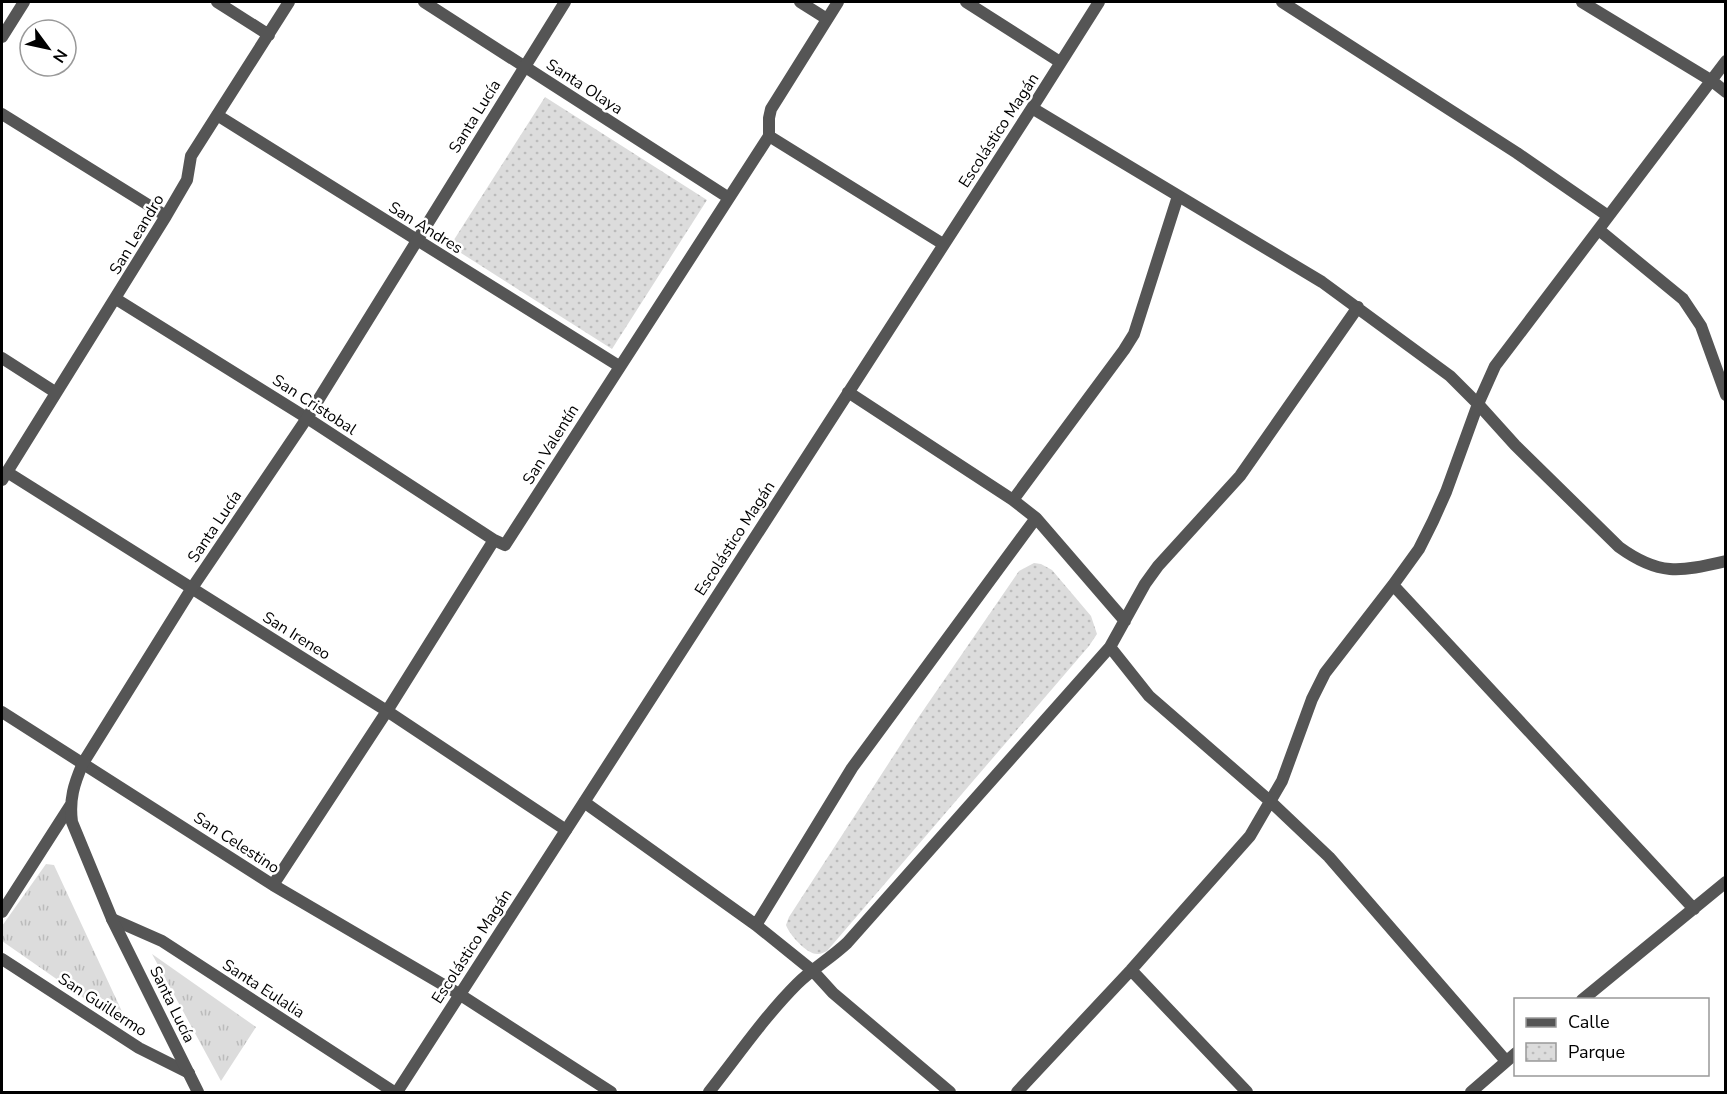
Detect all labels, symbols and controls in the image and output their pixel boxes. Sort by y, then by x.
north arrow [18,18,78,78]
text: N [47,45,72,67]
street label: Santa Olaya [542,54,627,120]
street label: Escolástico Magán [954,69,1044,192]
street label: Santa Lucía [444,76,506,157]
street label: San Leandro [104,190,170,279]
street label: San Andres [384,196,467,259]
street label: San Cristobal [268,369,361,440]
street label: San Valentín [517,400,584,489]
street label: Escolástico Magán [690,477,780,600]
street label: Santa Lucía [183,486,247,567]
street label: San Ireneo [258,606,335,665]
street label: San Celestino [189,807,284,879]
street label: Escolástico Magán [427,885,517,1008]
street label: Santa Eulalia [218,954,309,1024]
street label: Santa Lucía [144,962,200,1046]
street label: San Guillermo [54,968,151,1042]
legend [1514,998,1709,1076]
text: Calle [1568,1010,1610,1034]
text: Parque [1568,1040,1625,1064]

